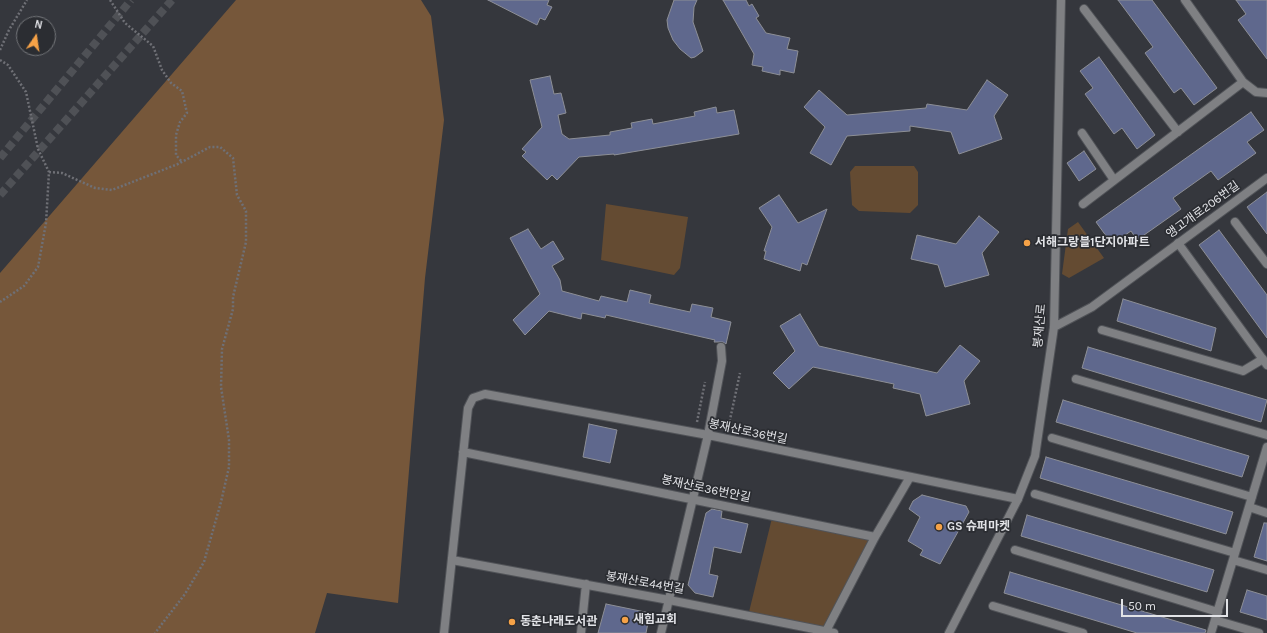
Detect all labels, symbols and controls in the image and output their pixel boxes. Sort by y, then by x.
north arrow [16,16,56,56]
text: N [33,18,44,32]
street label: 앵고개로206번길 [1164,179,1242,241]
place label: 서해그랑블1단지아파트 [1035,236,1150,250]
marker: 서해그랑블1단지아파트 [1022,238,1032,248]
street label: 봉재산로 [1031,303,1049,349]
street label: 봉재산로36번길 [707,417,789,447]
street label: 봉재산로36번안길 [660,472,752,506]
place label: GS 슈퍼마켓 [947,520,1010,534]
marker: GS 슈퍼마켓 [934,522,944,532]
street label: 봉재산로44번길 [605,569,685,597]
scale bar [1123,591,1230,617]
text: 50 m [1128,599,1156,613]
place label: 새힘교회 [633,613,677,627]
place label: 동춘나래도서관 [520,615,597,629]
marker: 새힘교회 [620,615,630,625]
marker: 동춘나래도서관 [507,617,517,627]

